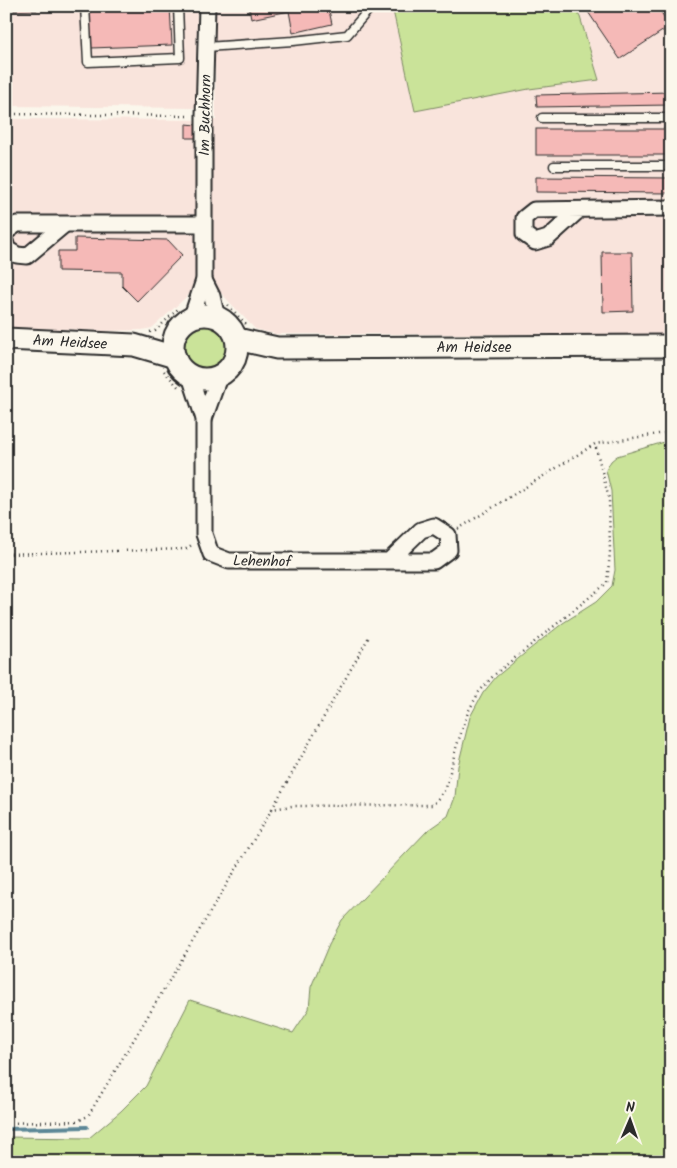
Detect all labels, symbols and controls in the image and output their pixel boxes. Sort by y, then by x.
street label: Im Buchhorn [193,74,219,156]
street label: Am Heidsee [32,329,108,357]
street label: Am Heidsee [437,336,512,360]
street label: Lehenhof [233,549,293,575]
north arrow [604,1096,654,1146]
text: N [626,1097,635,1119]

